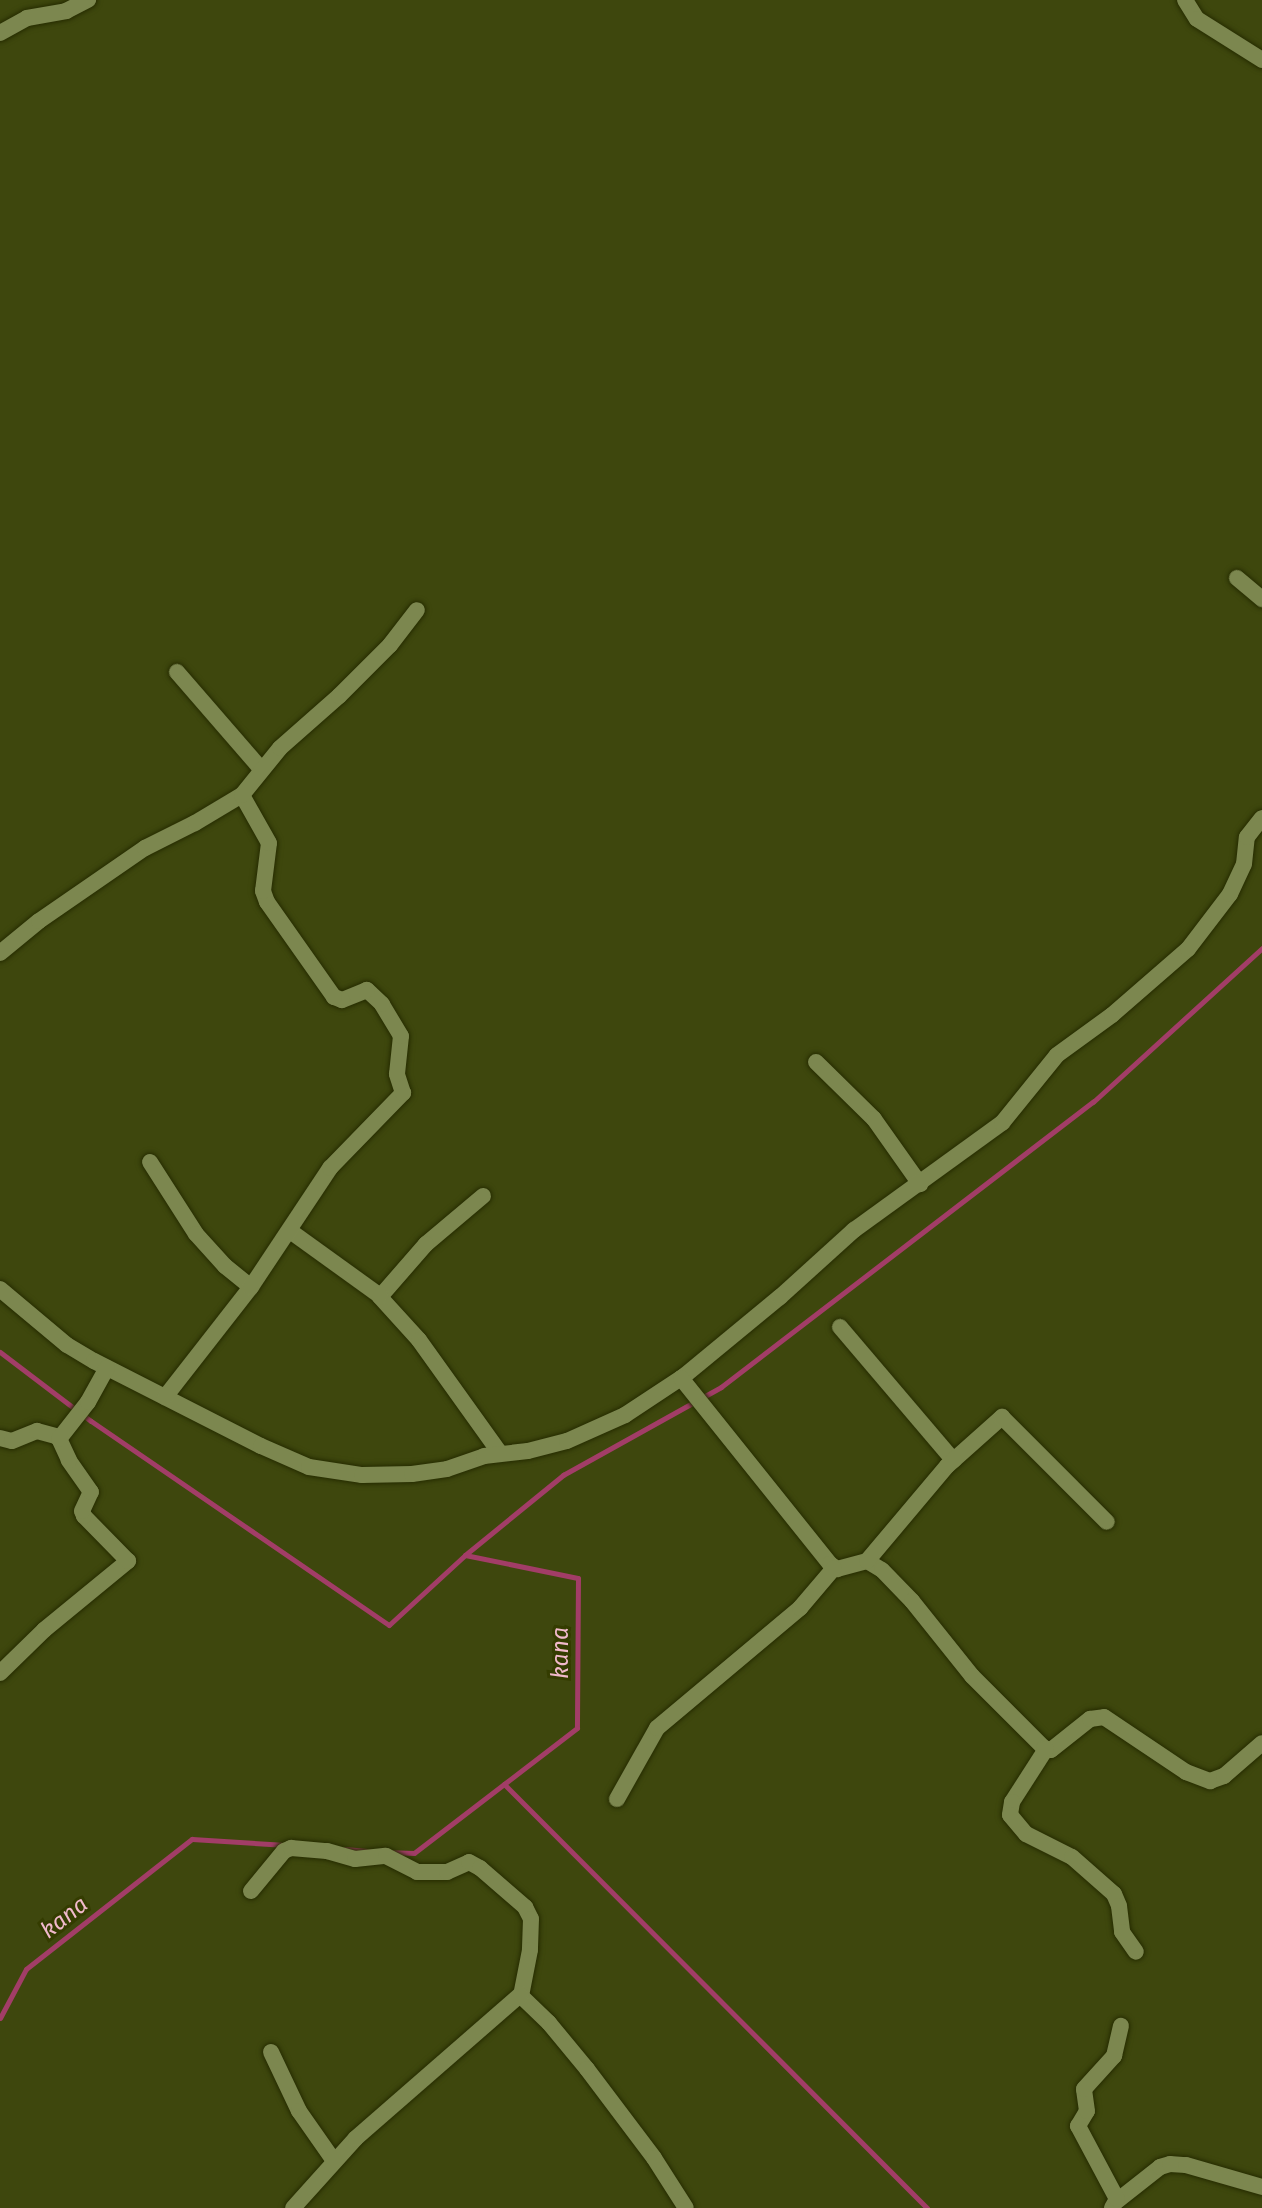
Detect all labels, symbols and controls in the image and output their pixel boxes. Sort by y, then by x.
water label: kana [546,1627,574,1679]
water label: kana [35,1890,93,1944]

